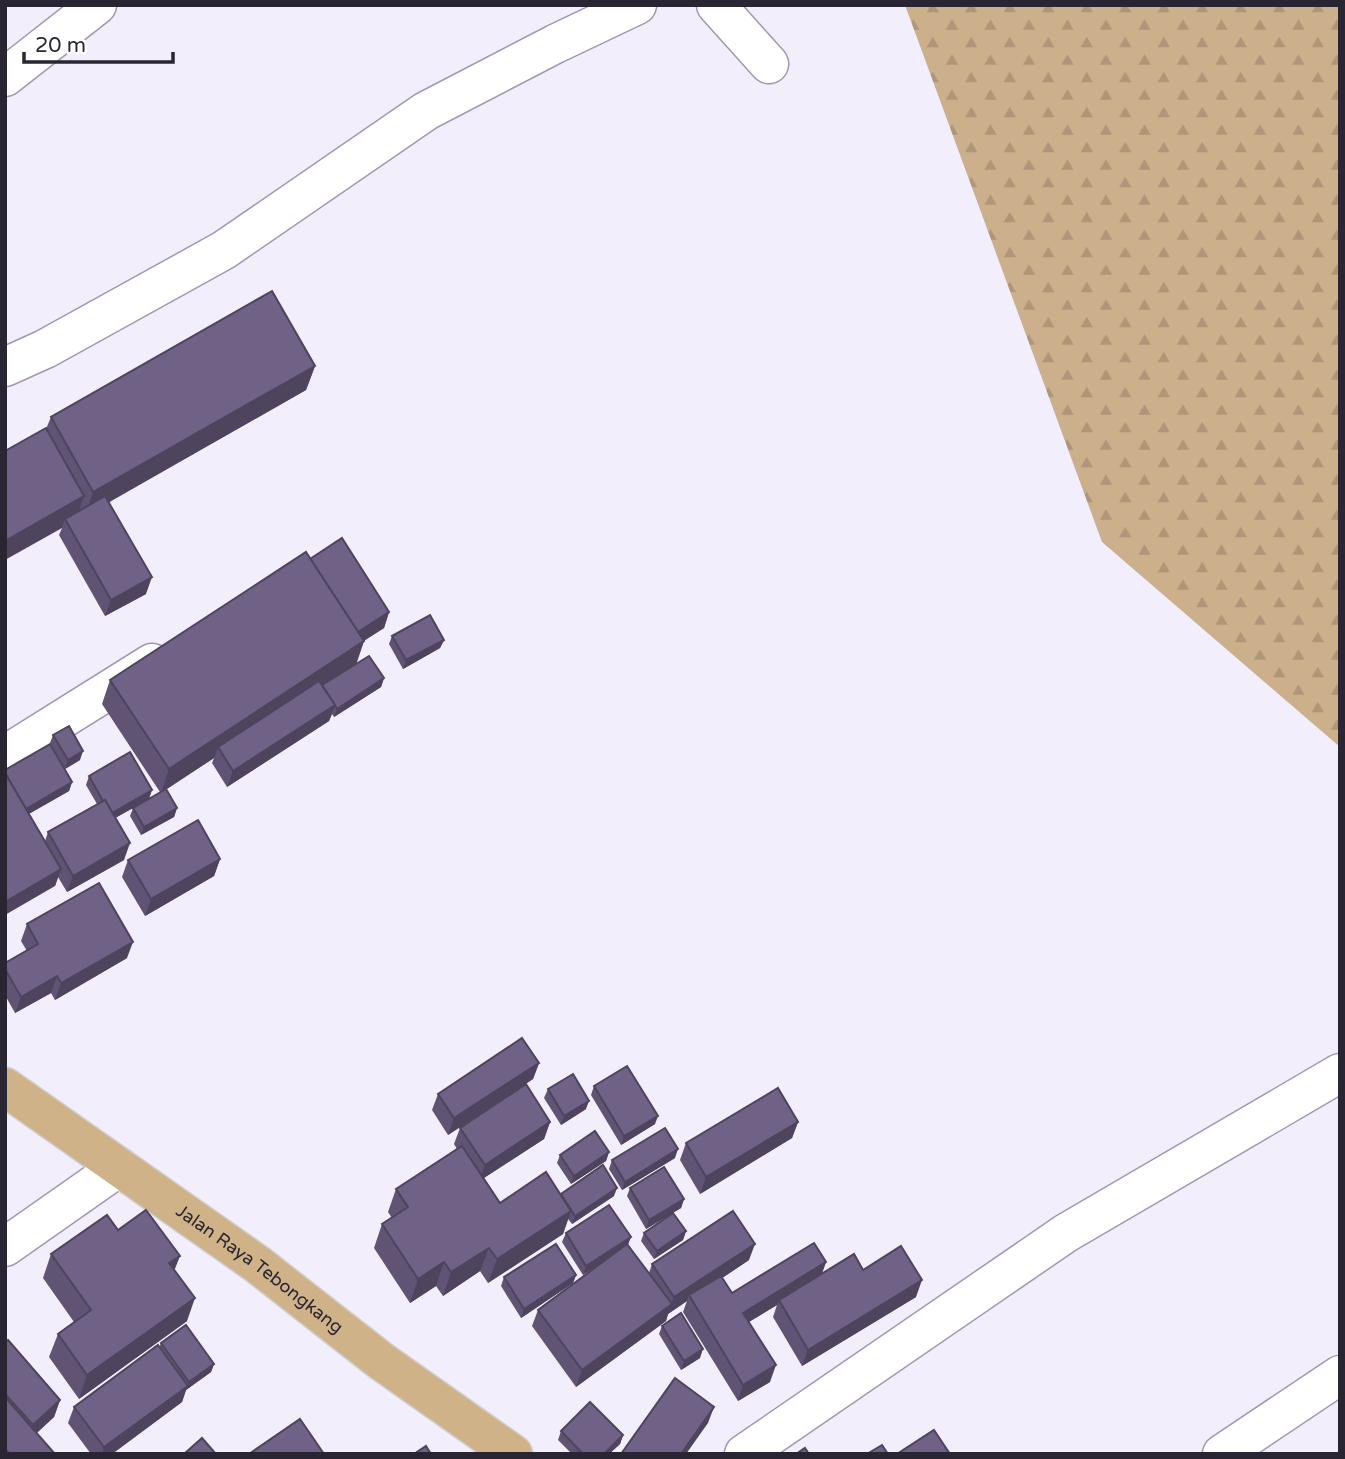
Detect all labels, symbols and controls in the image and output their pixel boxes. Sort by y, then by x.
scale bar [24,21,173,65]
text: 20 m [35,33,86,58]
street label: Jalan Raya Tebongkang [172,1200,348,1338]

